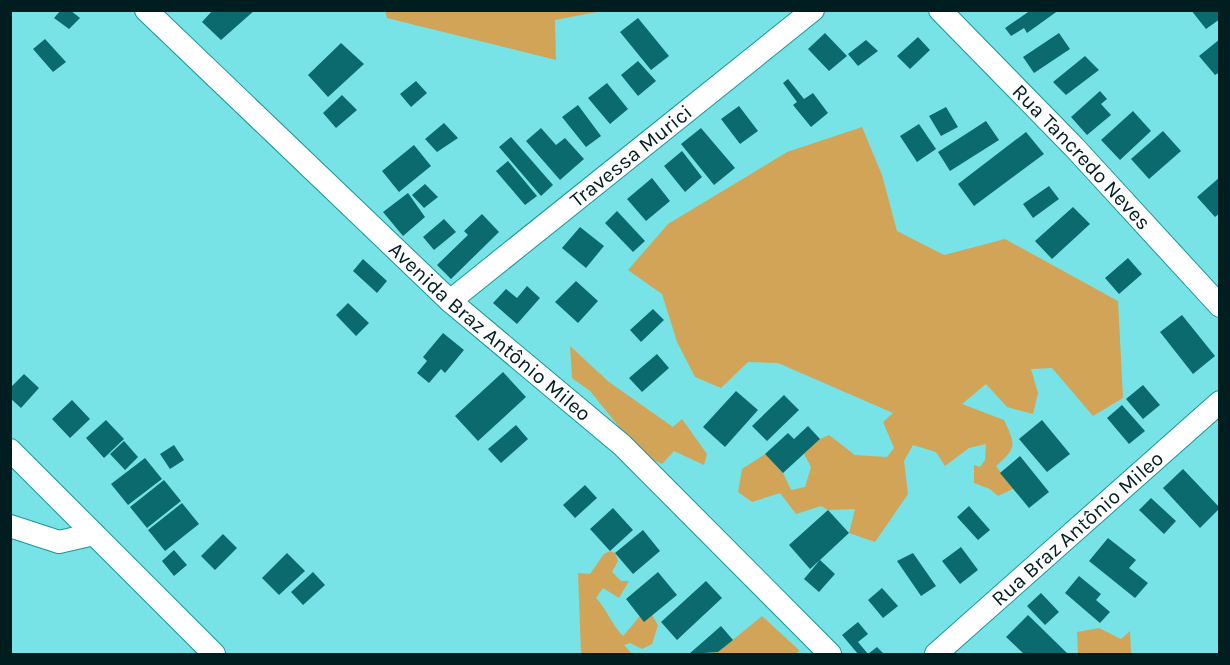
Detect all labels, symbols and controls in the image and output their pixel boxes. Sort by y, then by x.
street label: Rua Tancredo Neves [1007,79,1156,235]
street label: Travessa Murici [565,100,697,212]
street label: Avenida Braz Antônio Mileo [384,237,596,426]
street label: Rua Braz Antônio Mileo [987,446,1168,611]

